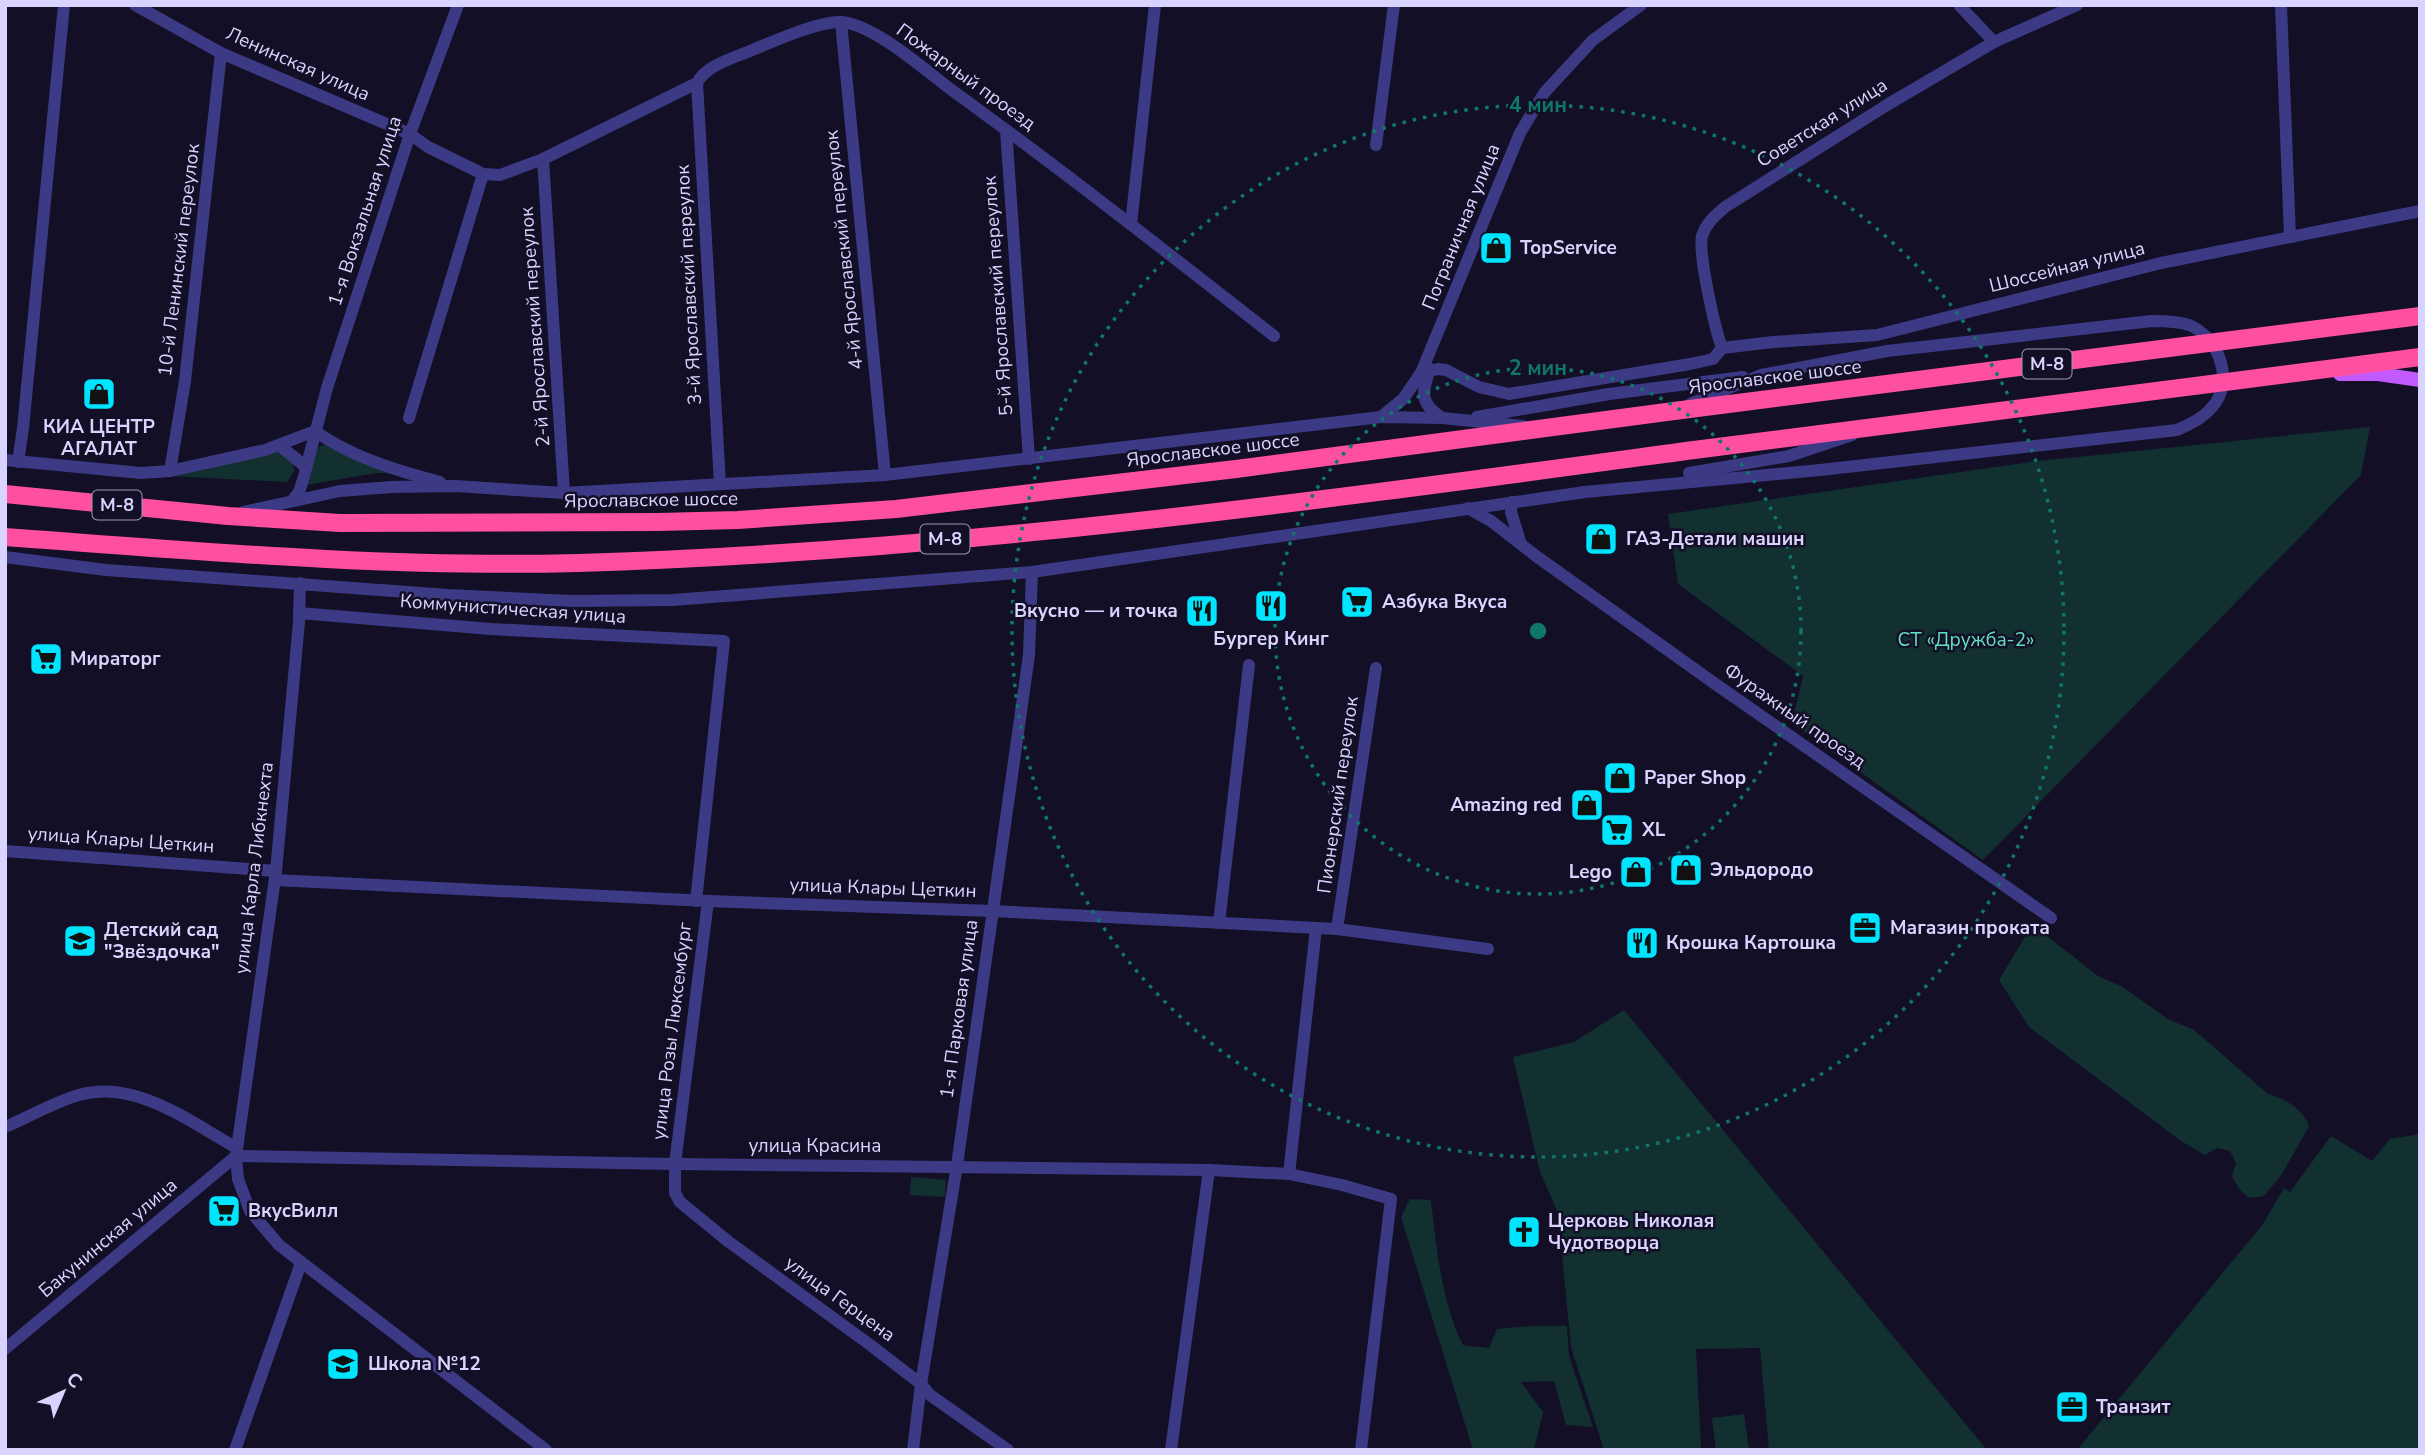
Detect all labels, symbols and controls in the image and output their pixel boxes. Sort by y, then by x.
street label: Пожарный проезд [891,17,1041,137]
street label: Ленинская улица [222,21,374,107]
street label: Советская улица [1752,72,1892,174]
text: 4 мин [1509,91,1567,119]
street label: 1-я Вокзальная улица [322,113,408,309]
street label: 4-й Ярославский переулок [818,129,870,371]
street label: Пограничная улица [1416,140,1506,314]
street label: 10-й Ленинский переулок [152,142,206,378]
street label: 3-й Ярославский переулок [670,164,708,406]
street label: 5-й Ярославский переулок [977,175,1019,417]
street label: 2-й Ярославский переулок [514,206,556,448]
shop icon: TopService [1477,229,1515,267]
place label: TopService [1520,235,1617,261]
street label: Шоссейная улица [1986,235,2148,299]
road number: М-8 [2022,350,2072,378]
street label: Ярославское шоссе [1687,353,1863,401]
text: 2 мин [1509,354,1567,382]
shop icon: КИА ЦЕНТР АГАЛАТ [80,375,118,413]
place label: КИА ЦЕНТР АГАЛАТ [43,414,155,462]
street label: Ярославское шоссе [1125,426,1301,474]
street label: Ярославское шоссе [564,485,738,515]
road number: М-8 [92,490,142,520]
shop icon: ГАЗ-Детали машин [1582,520,1620,558]
road number: М-8 [920,524,970,554]
place label: ГАЗ-Детали машин [1626,526,1805,552]
supermarket icon: Азбука Вкуса [1338,583,1376,621]
restaurant icon: Бургер Кинг [1252,587,1290,625]
street label: Коммунистическая улица [399,588,627,630]
place label: Азбука Вкуса [1382,589,1507,615]
restaurant icon: Вкусно — и точка [1183,592,1221,630]
place label: Вкусно — и точка [1014,598,1178,624]
centre of rings [1526,619,1550,643]
place label: Бургер Кинг [1213,626,1329,652]
park label: СТ «Дружба-2» [1898,627,2034,653]
supermarket icon: Мираторг [27,640,65,678]
place label: Мираторг [70,646,161,672]
street label: Фуражный проезд [1719,657,1871,775]
street label: Пионерский переулок [1311,695,1365,895]
shop icon: Paper Shop [1601,759,1639,797]
street label: улица Карла Либкнехта [228,760,280,976]
place label: Paper Shop [1644,765,1746,791]
shop icon: Amazing red [1568,786,1606,824]
place label: Amazing red [1450,792,1562,818]
supermarket icon: XL [1598,811,1636,849]
place label: XL [1641,817,1666,843]
street label: улица Клары Цеткин [27,821,215,859]
shop icon: Эльдородо [1667,851,1705,889]
shop icon: Lego [1617,853,1655,891]
place label: Эльдородо [1710,857,1813,883]
place label: Lego [1569,859,1612,885]
street label: улица Клары Цеткин [789,872,977,904]
office icon: Магазин проката [1846,909,1884,947]
place label: Магазин проката [1890,915,2050,941]
place label: Детский сад "Звёздочка" [104,917,220,965]
street label: 1-я Парковая улица [934,918,984,1100]
street label: улица Розы Люксембург [646,921,698,1141]
school or university icon: Детский сад "Звёздочка" [61,922,99,960]
restaurant icon: Крошка Картошка [1623,924,1661,962]
place label: Крошка Картошка [1666,930,1836,956]
street label: улица Красина [748,1133,882,1159]
street label: Бакунинская улица [33,1172,183,1304]
supermarket icon: ВкусВилл [205,1192,243,1230]
place label: ВкусВилл [248,1198,338,1224]
place label: Церковь Николая Чудотворца [1548,1208,1714,1256]
church icon: Церковь Николая Чудотворца [1505,1213,1543,1251]
street label: улица Герцена [780,1250,900,1348]
school or university icon: Школа №12 [324,1345,362,1383]
place label: Школа №12 [368,1351,481,1377]
north arrow [28,1357,98,1427]
text: С [60,1367,88,1394]
office icon: Транзит [2053,1388,2091,1426]
place label: Транзит [2096,1394,2171,1420]

